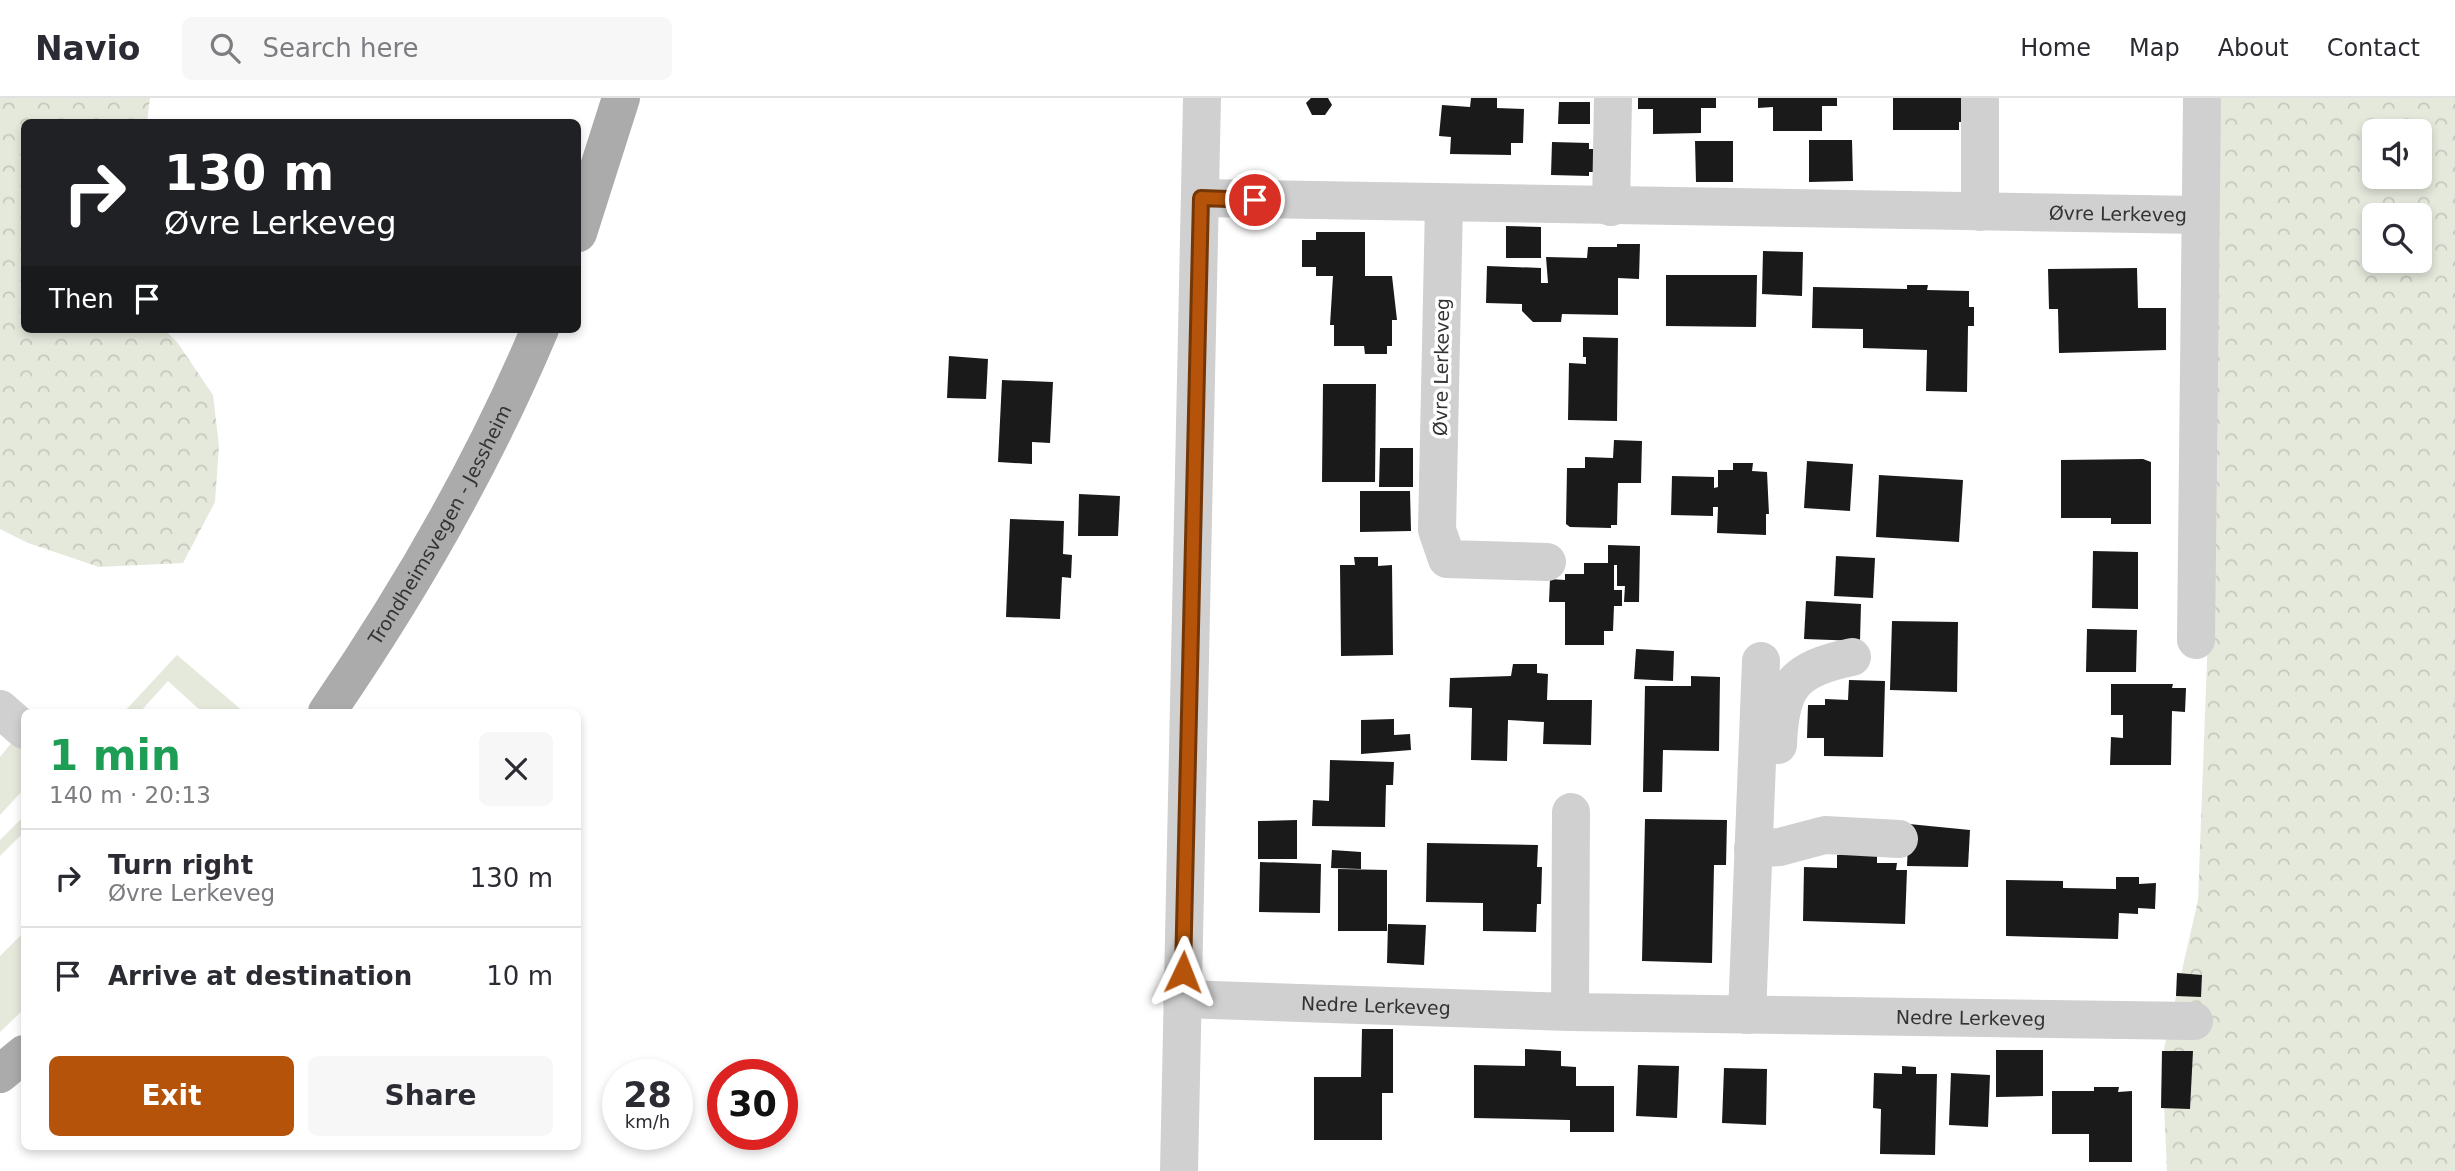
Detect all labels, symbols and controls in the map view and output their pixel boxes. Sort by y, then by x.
search box [182,17,672,80]
text: Navio [35,29,140,68]
icon: search [206,29,244,67]
text: Search here [262,33,419,63]
text: Home [2020,34,2091,62]
text: Map [2129,34,2180,62]
text: About [2218,34,2289,62]
text: Contact [2327,34,2420,62]
map controls [2362,119,2432,273]
button: sound [2362,119,2432,189]
text: 130 m [164,145,334,202]
icon: right [49,147,140,238]
pin [1225,170,1285,230]
icon: arrive [1236,181,1274,219]
street label: Øvre Lerkeveg [2049,201,2187,226]
button: search [2362,203,2432,273]
text: Øvre Lerkeveg [164,204,397,242]
icon: arrive [128,280,166,318]
text: Then [49,284,114,314]
street label: Øvre Lerkeveg [1429,298,1453,436]
street label: Trondheimsvegen - Jessheim [363,401,516,650]
text: 1 min [49,731,181,780]
button: close [479,732,553,806]
text: 140 m · 20:13 [49,782,211,808]
text: Turn right [108,850,253,880]
icon: right [49,859,87,897]
text: 130 m [470,863,553,893]
text: Øvre Lerkeveg [108,880,275,906]
position arrow [1146,935,1220,1009]
icon: arrive [49,957,87,995]
text: Arrive at destination [108,961,412,991]
text: 10 m [486,961,553,991]
street label: Nedre Lerkeveg [1301,992,1451,1019]
street label: Nedre Lerkeveg [1896,1006,2046,1030]
button: Exit [49,1056,294,1136]
button: Share [308,1056,553,1136]
speed limit sign: 30 [707,1059,798,1150]
text: 28 [623,1075,672,1115]
text: km/h [625,1111,670,1132]

